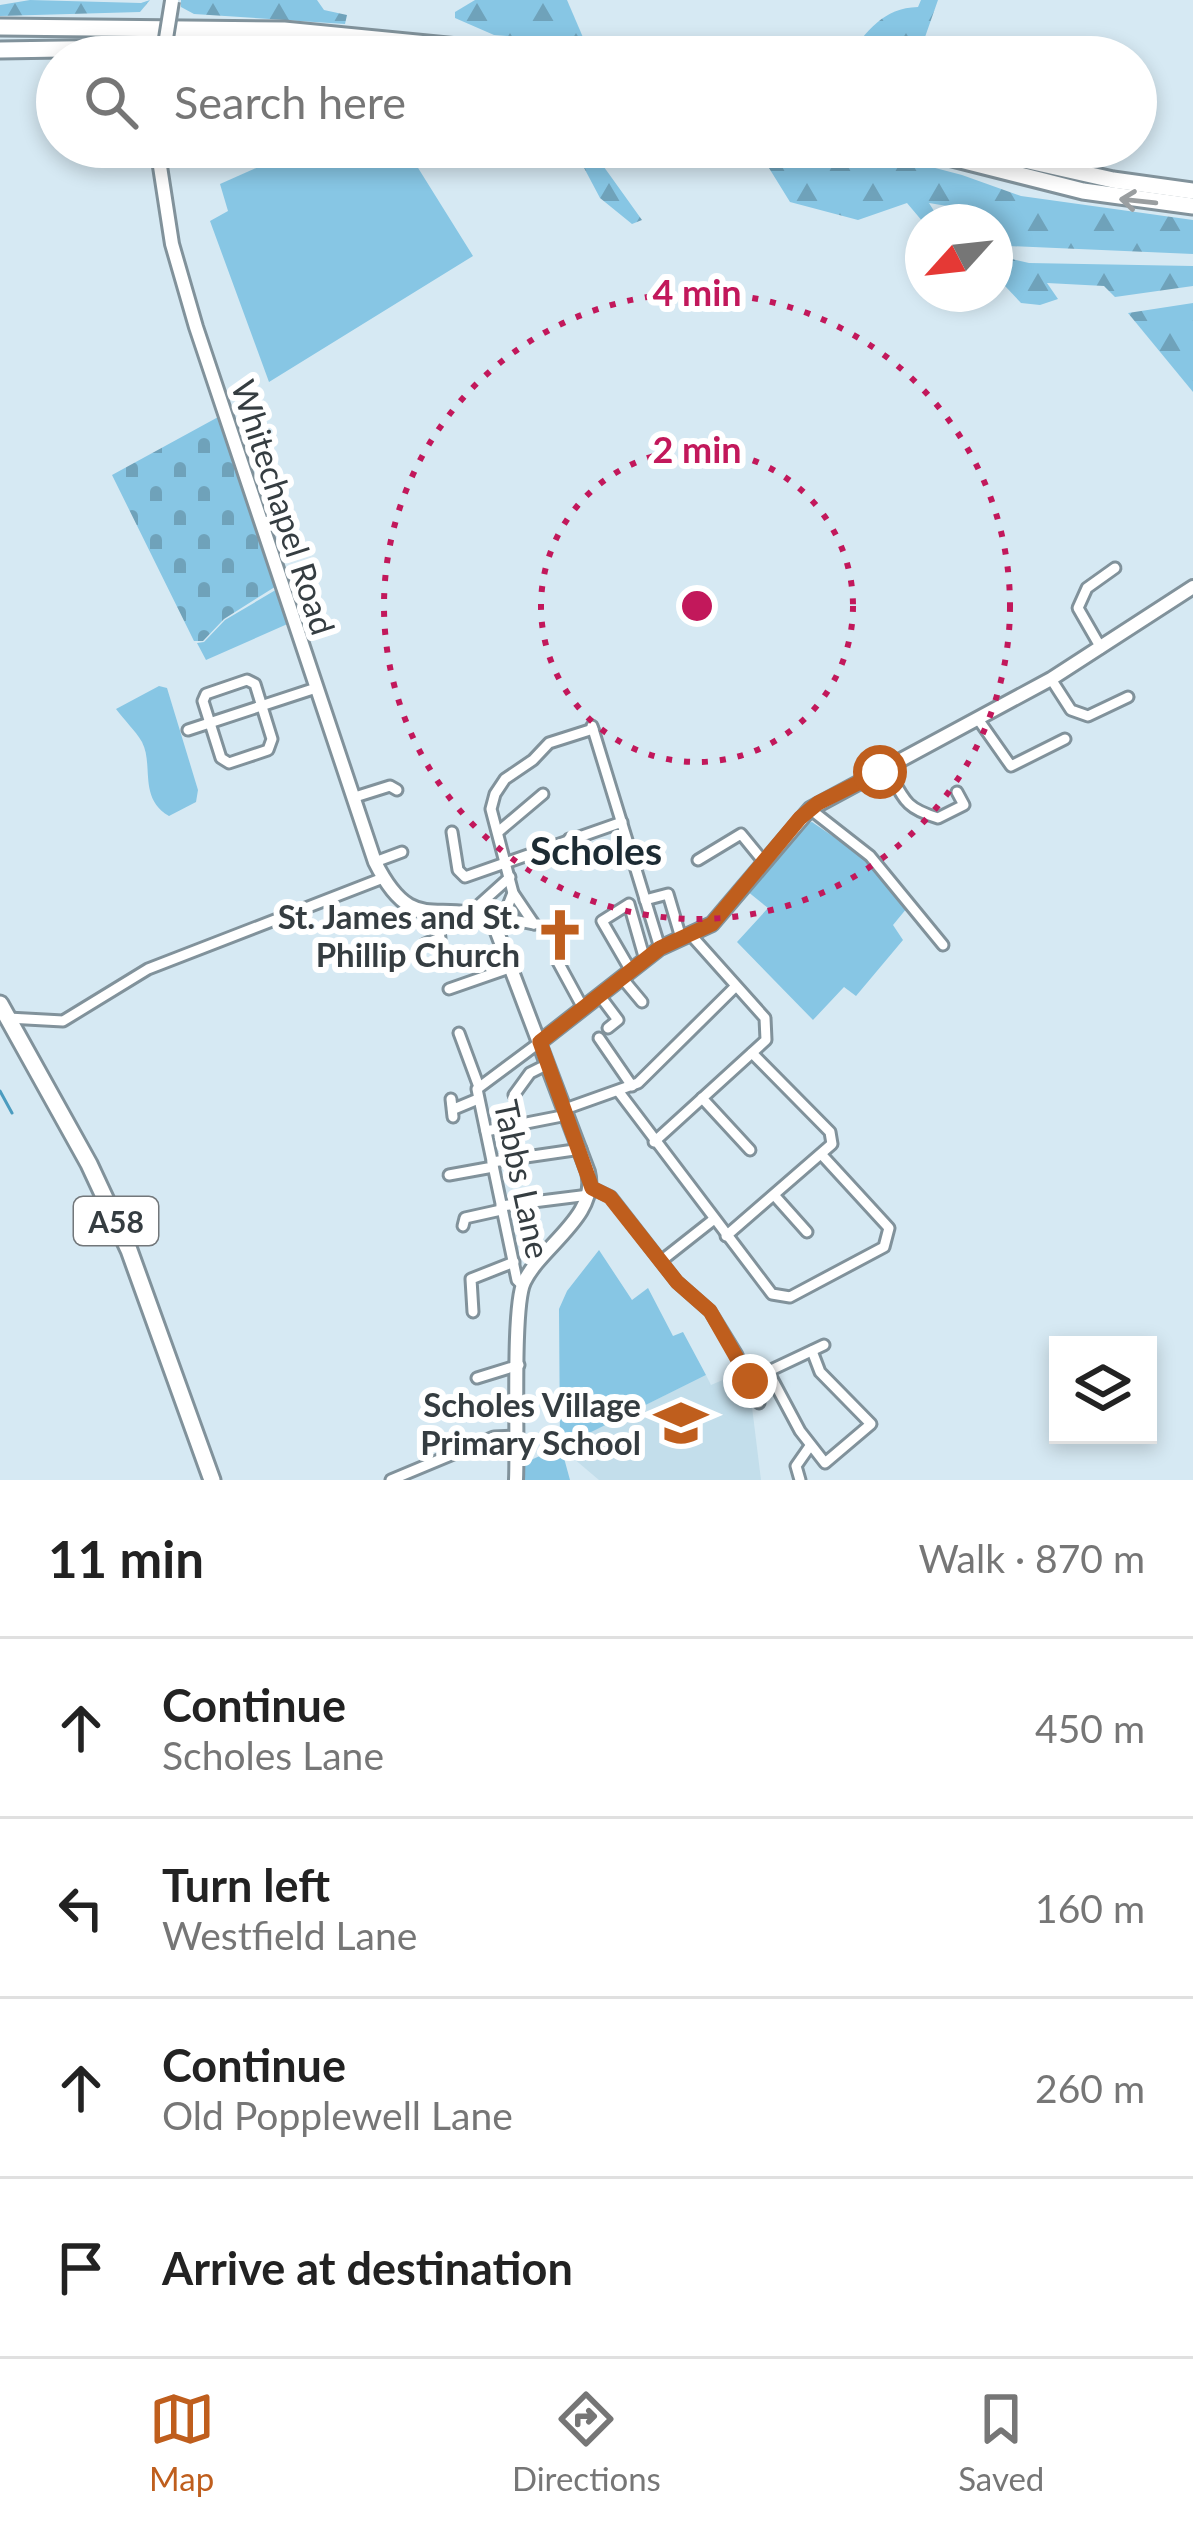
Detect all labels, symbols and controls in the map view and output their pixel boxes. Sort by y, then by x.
search box [36,36,1157,168]
icon: search [78,69,144,135]
text: Search here [174,75,406,129]
one-way arrow [1119,189,1158,211]
north arrow [905,204,1013,312]
text: 4 min [652,270,742,314]
street label: Whitechapel Road [224,375,344,639]
text: 2 min [652,427,742,471]
centre of rings [676,585,718,627]
route start [853,745,907,799]
district label: Scholes [530,827,662,873]
place label: St. James and St. Phillip Church [278,896,520,974]
church icon: St. James and St. Phillip Church [531,906,589,964]
street label: Tabbs Lane [487,1096,559,1262]
road number: A58 [74,1197,158,1245]
map controls [1049,1336,1157,1444]
button: layers [1049,1336,1157,1444]
route end [723,1354,777,1408]
place label: Scholes Village Primary School [420,1384,641,1462]
school or university icon: Scholes Village Primary School [652,1394,710,1452]
text: 11 min [48,1528,204,1589]
text: Walk · 870 m [918,1535,1145,1581]
text: Continue [162,1678,346,1732]
icon: ahead [48,1695,114,1761]
text: 450 m [1035,1705,1145,1751]
text: Scholes Lane [162,1732,384,1778]
text: Turn left [162,1858,330,1912]
icon: left [48,1875,114,1941]
text: 160 m [1035,1885,1145,1931]
text: Westfield Lane [162,1912,417,1958]
text: Continue [162,2038,346,2092]
icon: ahead [48,2055,114,2121]
text: 260 m [1035,2065,1145,2111]
text: Old Popplewell Lane [162,2092,513,2138]
icon: arrive [48,2235,114,2301]
text: Arrive at destination [162,2241,573,2295]
tab: Map [149,2386,215,2498]
tab: Directions [512,2386,661,2498]
tab: Saved [958,2386,1044,2498]

